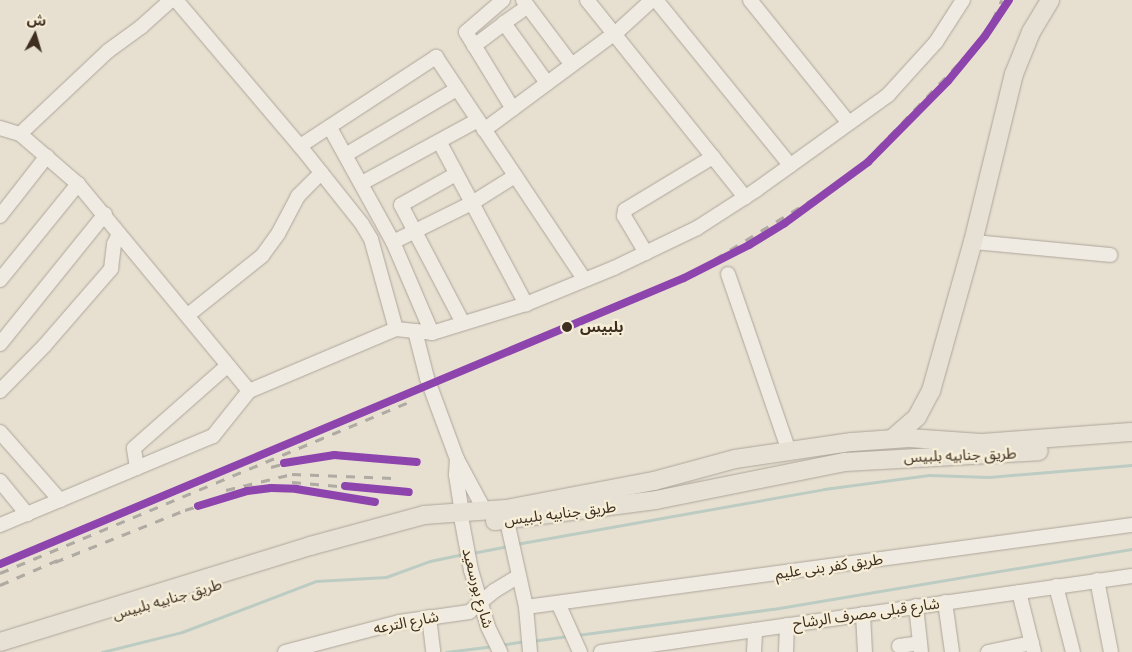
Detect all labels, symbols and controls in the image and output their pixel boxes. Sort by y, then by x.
text: ش [26,9,47,31]
north arrow [10,10,60,60]
marker: بلبيس [558,318,576,336]
place label: بلبيس [580,318,623,336]
street label: طريق جنابيه بلبيس [903,444,1017,466]
street label: طريق جنابيه بلبيس [503,497,617,529]
street label: شارع بورسعيد [459,546,497,630]
street label: طريق كفر بنى عليم [774,550,884,582]
street label: طريق جنابيه بلبيس [110,575,224,623]
street label: شارع قبلى مصرف الرشاح [791,594,941,632]
street label: شارع الترعه [372,607,440,637]

